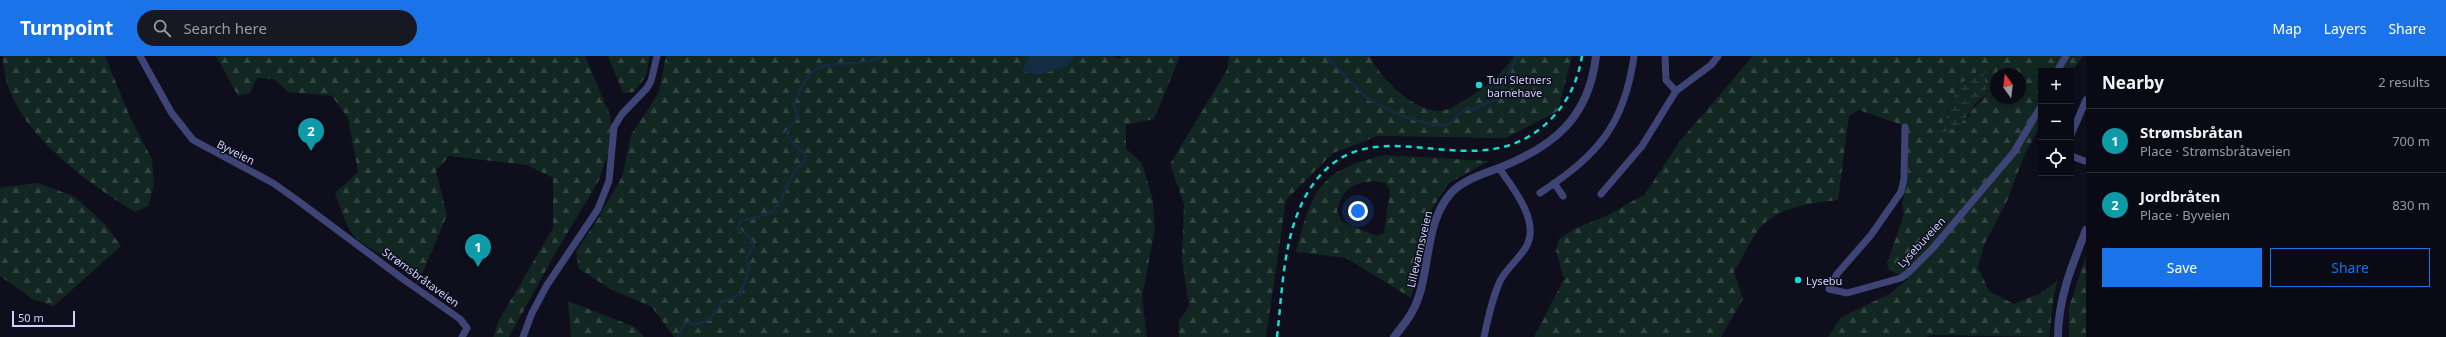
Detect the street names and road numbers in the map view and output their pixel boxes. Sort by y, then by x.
street label: Byveien [215,136,257,168]
street label: Lillevannsveien [1403,209,1435,289]
street label: Lysebuveien [1894,213,1948,271]
street label: Strømsbråtaveien [380,244,462,310]

